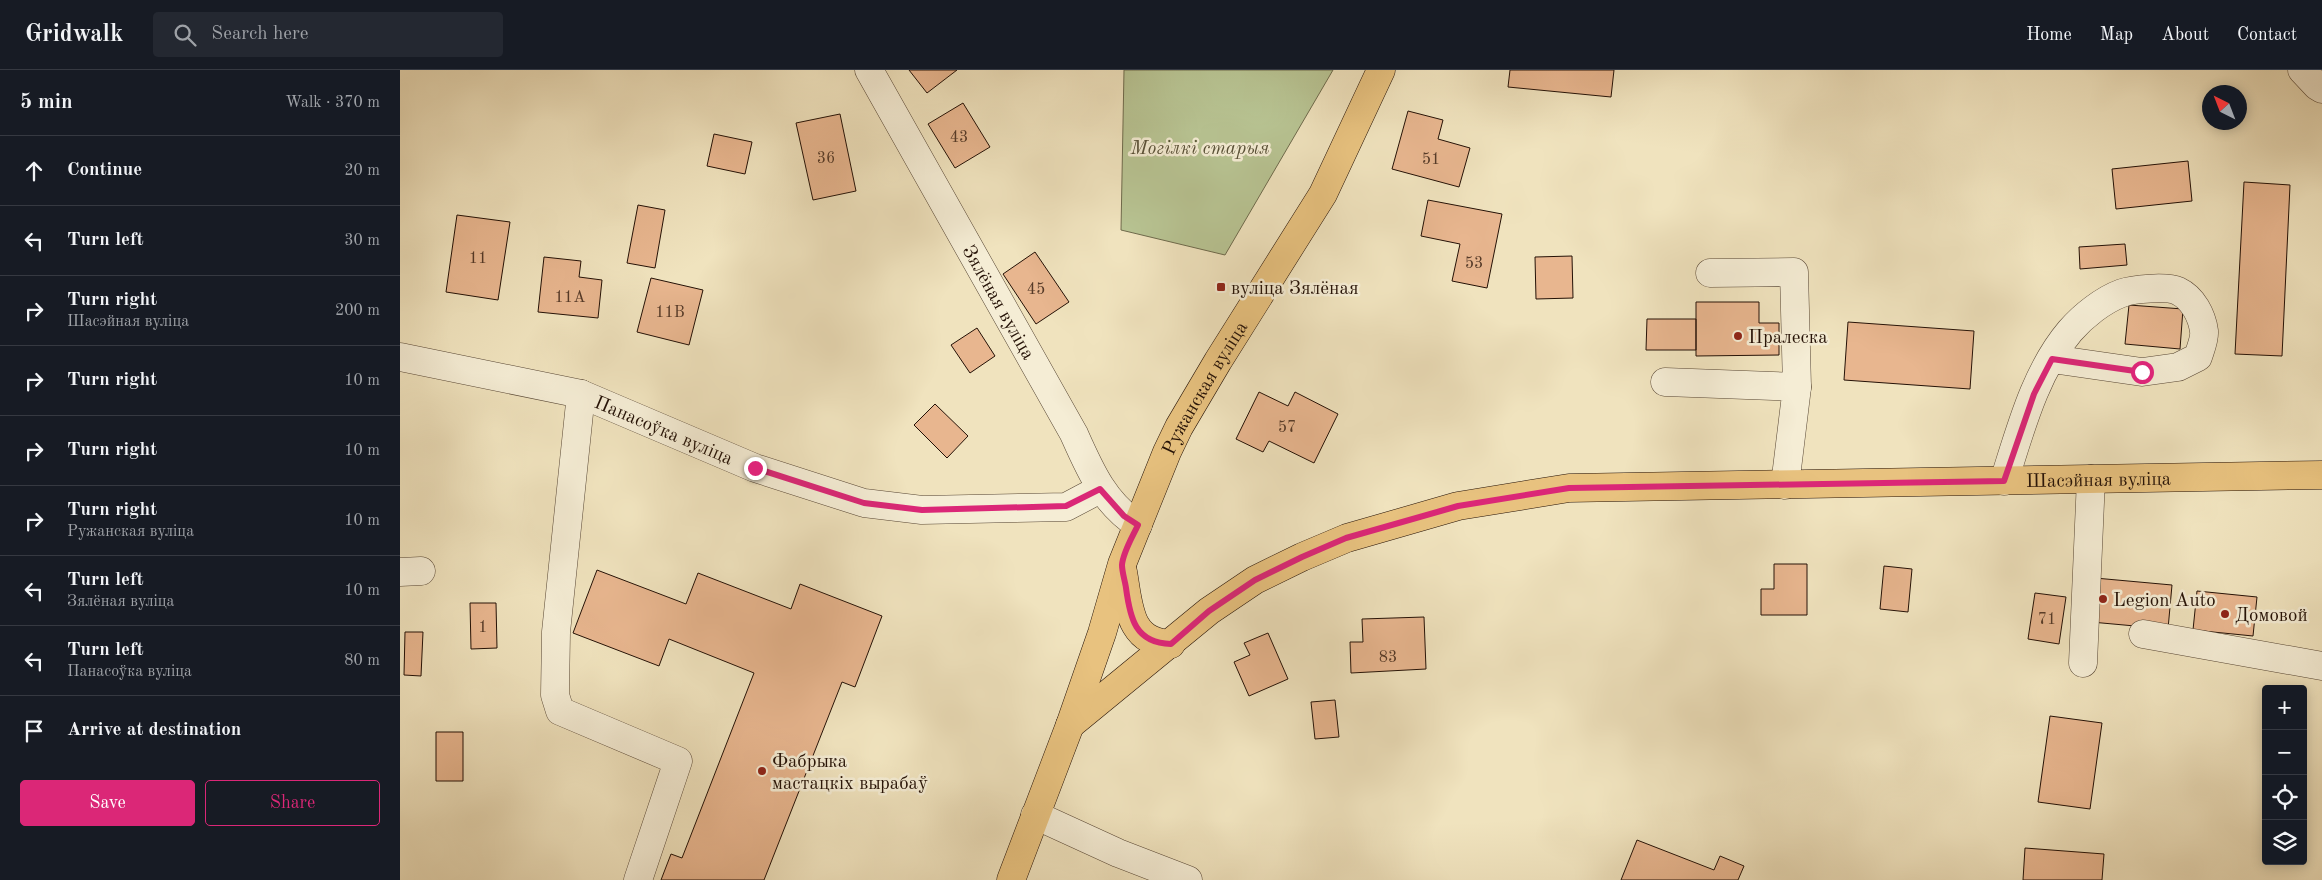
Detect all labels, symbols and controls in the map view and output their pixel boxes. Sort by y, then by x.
search box [153,12,503,57]
icon: search [171,21,199,49]
text: Gridwalk [25,23,123,47]
text: Search here [211,25,309,44]
text: Home [2026,26,2072,44]
text: Map [2100,26,2133,44]
text: About [2161,26,2209,44]
text: Contact [2237,26,2297,44]
north arrow [2202,85,2247,130]
text: 5 min [20,92,73,113]
text: Walk · 370 m [285,95,380,111]
house number: 43 [950,130,968,146]
park label: Могілкі старыя [1129,140,1270,159]
house number: 36 [817,151,835,167]
house number: 51 [1422,152,1440,168]
icon: ahead [20,157,48,185]
text: Continue [67,161,142,180]
text: 20 m [344,163,380,179]
icon: left [20,227,48,255]
text: Turn left [67,231,144,250]
text: 30 m [344,233,380,249]
street label: Зялёная вуліца [958,243,1037,364]
house number: 11 [469,251,487,267]
house number: 53 [1465,256,1483,272]
place label: вуліца Зялёная [1231,280,1359,299]
marker: вуліца Зялёная [1215,281,1227,293]
house number: 45 [1027,282,1045,298]
house number: 11А [555,290,585,306]
text: Turn right [67,291,157,310]
icon: right [20,297,48,325]
text: 200 m [335,303,380,319]
house number: 11В [655,305,685,321]
text: Шасэйная вуліца [67,314,189,330]
street label: Ружанская вуліца [1160,318,1253,458]
place label: Пралеска [1748,329,1828,348]
marker: Пралеска [1732,330,1744,342]
route start [2131,361,2154,384]
icon: right [20,367,48,395]
text: Turn right [67,371,157,390]
text: 10 m [344,373,380,389]
street label: Панасоўка вуліца [591,394,736,470]
house number: 57 [1278,420,1296,436]
icon: right [20,437,48,465]
text: Turn right [67,441,157,460]
text: 10 m [344,443,380,459]
route end [744,457,767,480]
street label: Шасэйная вуліца [2026,471,2172,492]
text: Turn right [67,501,157,520]
icon: right [20,507,48,535]
text: 10 m [344,513,380,529]
text: Ружанская вуліца [67,524,194,540]
text: Turn left [67,571,144,590]
icon: left [20,577,48,605]
text: 10 m [344,583,380,599]
place label: Legion Auto [2113,592,2216,611]
marker: Legion Auto [2097,593,2109,605]
text: Зялёная вуліца [67,594,175,610]
place label: Домовой [2235,607,2308,626]
marker: Домовой [2219,608,2231,620]
house number: 71 [2038,612,2056,628]
house number: 1 [478,620,488,636]
text: Turn left [67,641,144,660]
icon: left [20,647,48,675]
house number: 83 [1379,650,1397,666]
text: 80 m [344,653,380,669]
text: Панасоўка вуліца [67,664,192,680]
map controls [2262,685,2307,865]
button: + [2262,685,2307,730]
icon: arrive [20,717,48,745]
text: Arrive at destination [67,721,241,740]
button: − [2262,730,2307,775]
place label: Фабрыка мастацкіх вырабаў [772,753,928,794]
marker: Фабрыка мастацкіх вырабаў [756,765,768,777]
button: locate [2262,775,2307,820]
button: Save [20,780,195,826]
button: Share [205,780,380,826]
button: layers [2262,820,2307,865]

